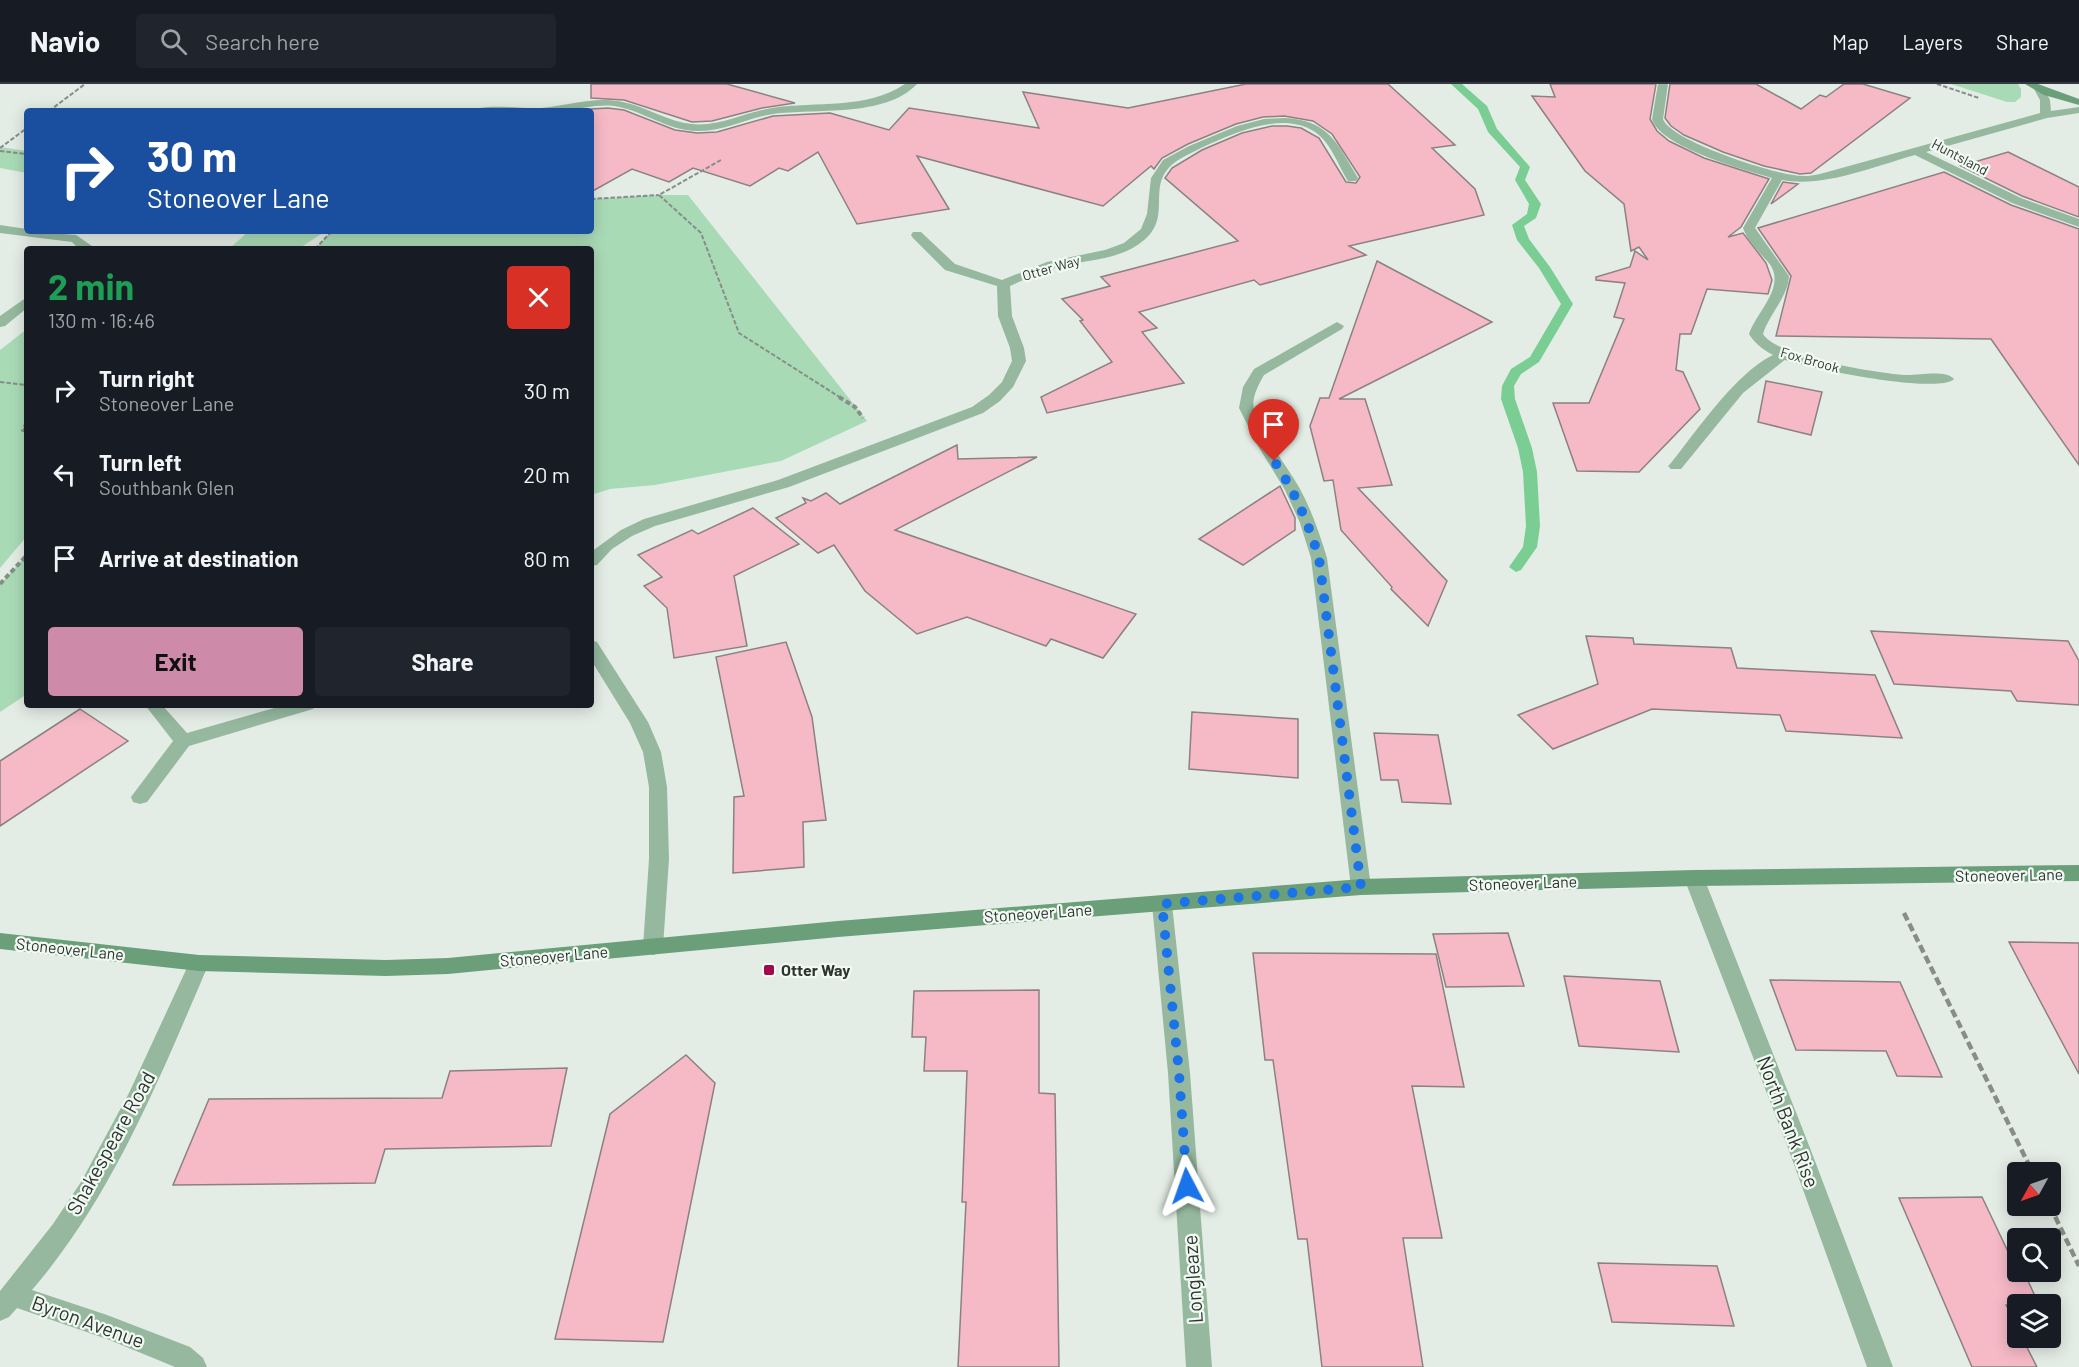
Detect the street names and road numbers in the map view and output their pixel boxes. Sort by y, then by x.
street label: Huntsland [1929,135,1991,179]
street label: Otter Way [1020,251,1082,284]
street label: Fox Brook [1779,343,1842,376]
street label: Stoneover Lane [1955,864,2063,885]
street label: Stoneover Lane [1469,871,1577,894]
street label: Stoneover Lane [983,899,1093,926]
street label: Stoneover Lane [15,933,125,964]
street label: Stoneover Lane [499,941,609,970]
street label: North Bank Rise [1753,1052,1825,1191]
street label: Shakespeare Road [61,1067,159,1218]
street label: Longleaze [1177,1234,1207,1324]
street label: Byron Avenue [29,1290,148,1353]

